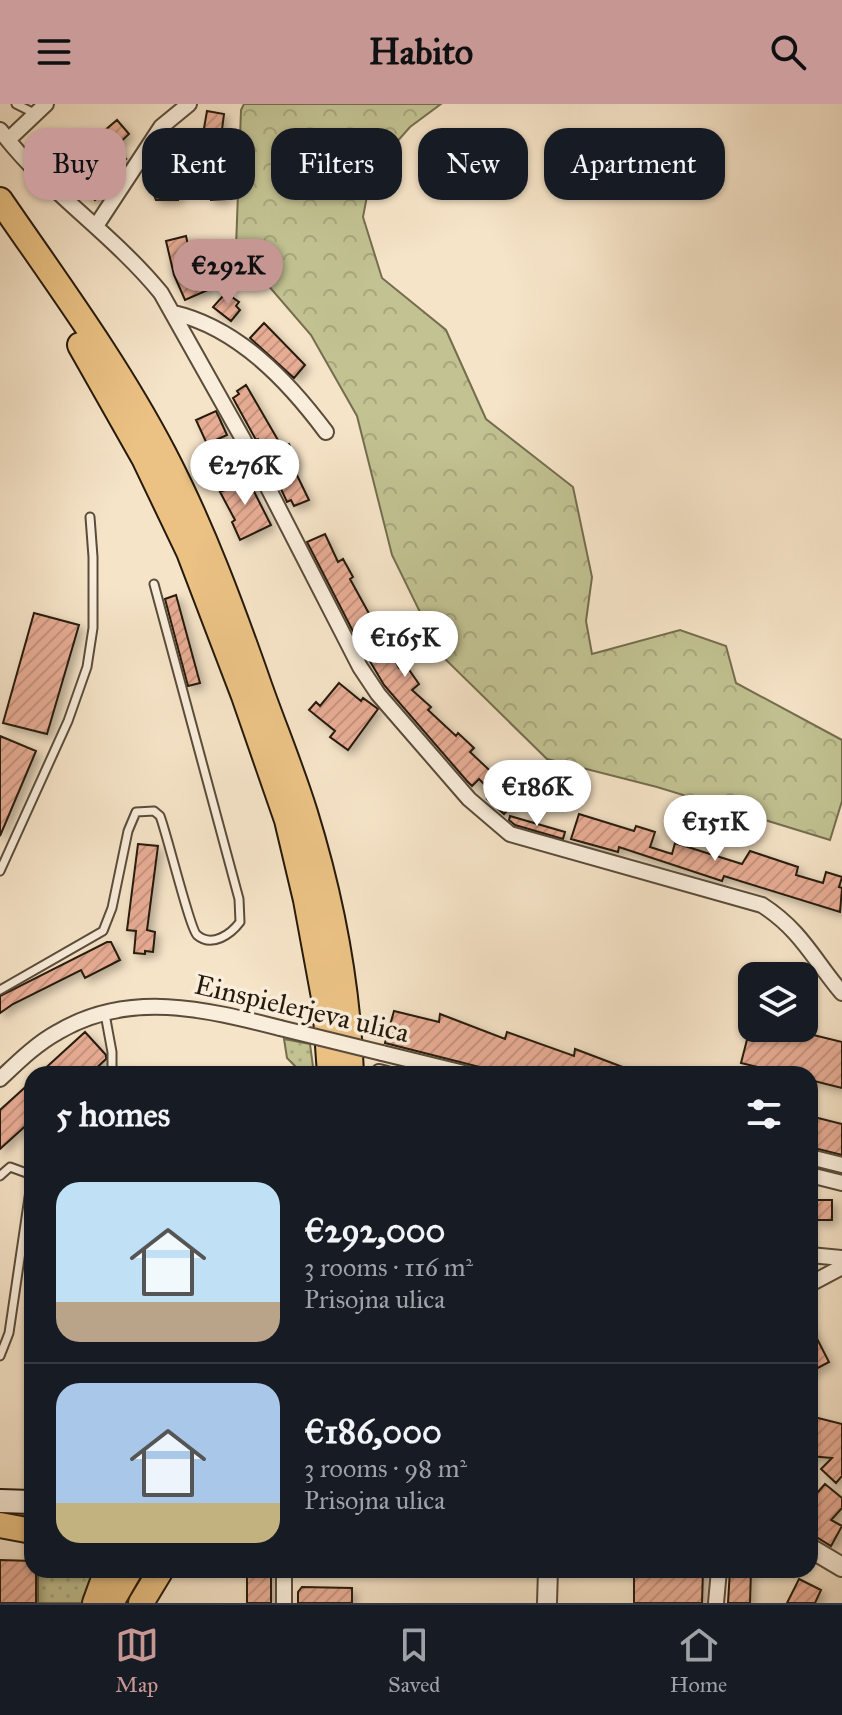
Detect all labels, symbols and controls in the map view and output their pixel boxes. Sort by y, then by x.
icon: menu [32,30,76,74]
text: Habito [369,30,473,74]
icon: search [766,30,810,74]
chip: Buy [24,128,126,200]
chip: Rent [142,128,255,200]
chip: Filters [271,128,402,200]
chip: New [418,128,528,200]
chip: Apartment [544,128,725,200]
pin: €292K [172,239,284,307]
text: €292K [191,249,265,281]
pin: €276K [189,439,301,507]
text: €276K [208,449,282,481]
pin: €165K [349,611,461,679]
text: €165K [370,621,440,653]
pin: €186K [481,760,593,828]
text: €186K [501,770,573,802]
pin: €151K [659,795,771,863]
text: €151K [682,805,748,837]
map controls [738,962,818,1042]
button: layers [738,962,818,1042]
street label: Einspielerjeva ulica [191,967,413,1050]
icon: filters [742,1092,786,1136]
text: 5 homes [56,1094,170,1135]
text: €292,000 [304,1210,445,1251]
icon: home [120,1214,216,1310]
text: 3 rooms · 116 m² [304,1251,473,1283]
text: Prisojna ulica [304,1283,445,1315]
text: €186,000 [304,1411,442,1452]
icon: home [120,1415,216,1511]
text: 3 rooms · 98 m² [304,1452,467,1484]
text: Prisojna ulica [304,1484,445,1516]
tab: Map [115,1623,159,1698]
tab: Saved [388,1623,440,1698]
tab: Home [670,1623,727,1698]

